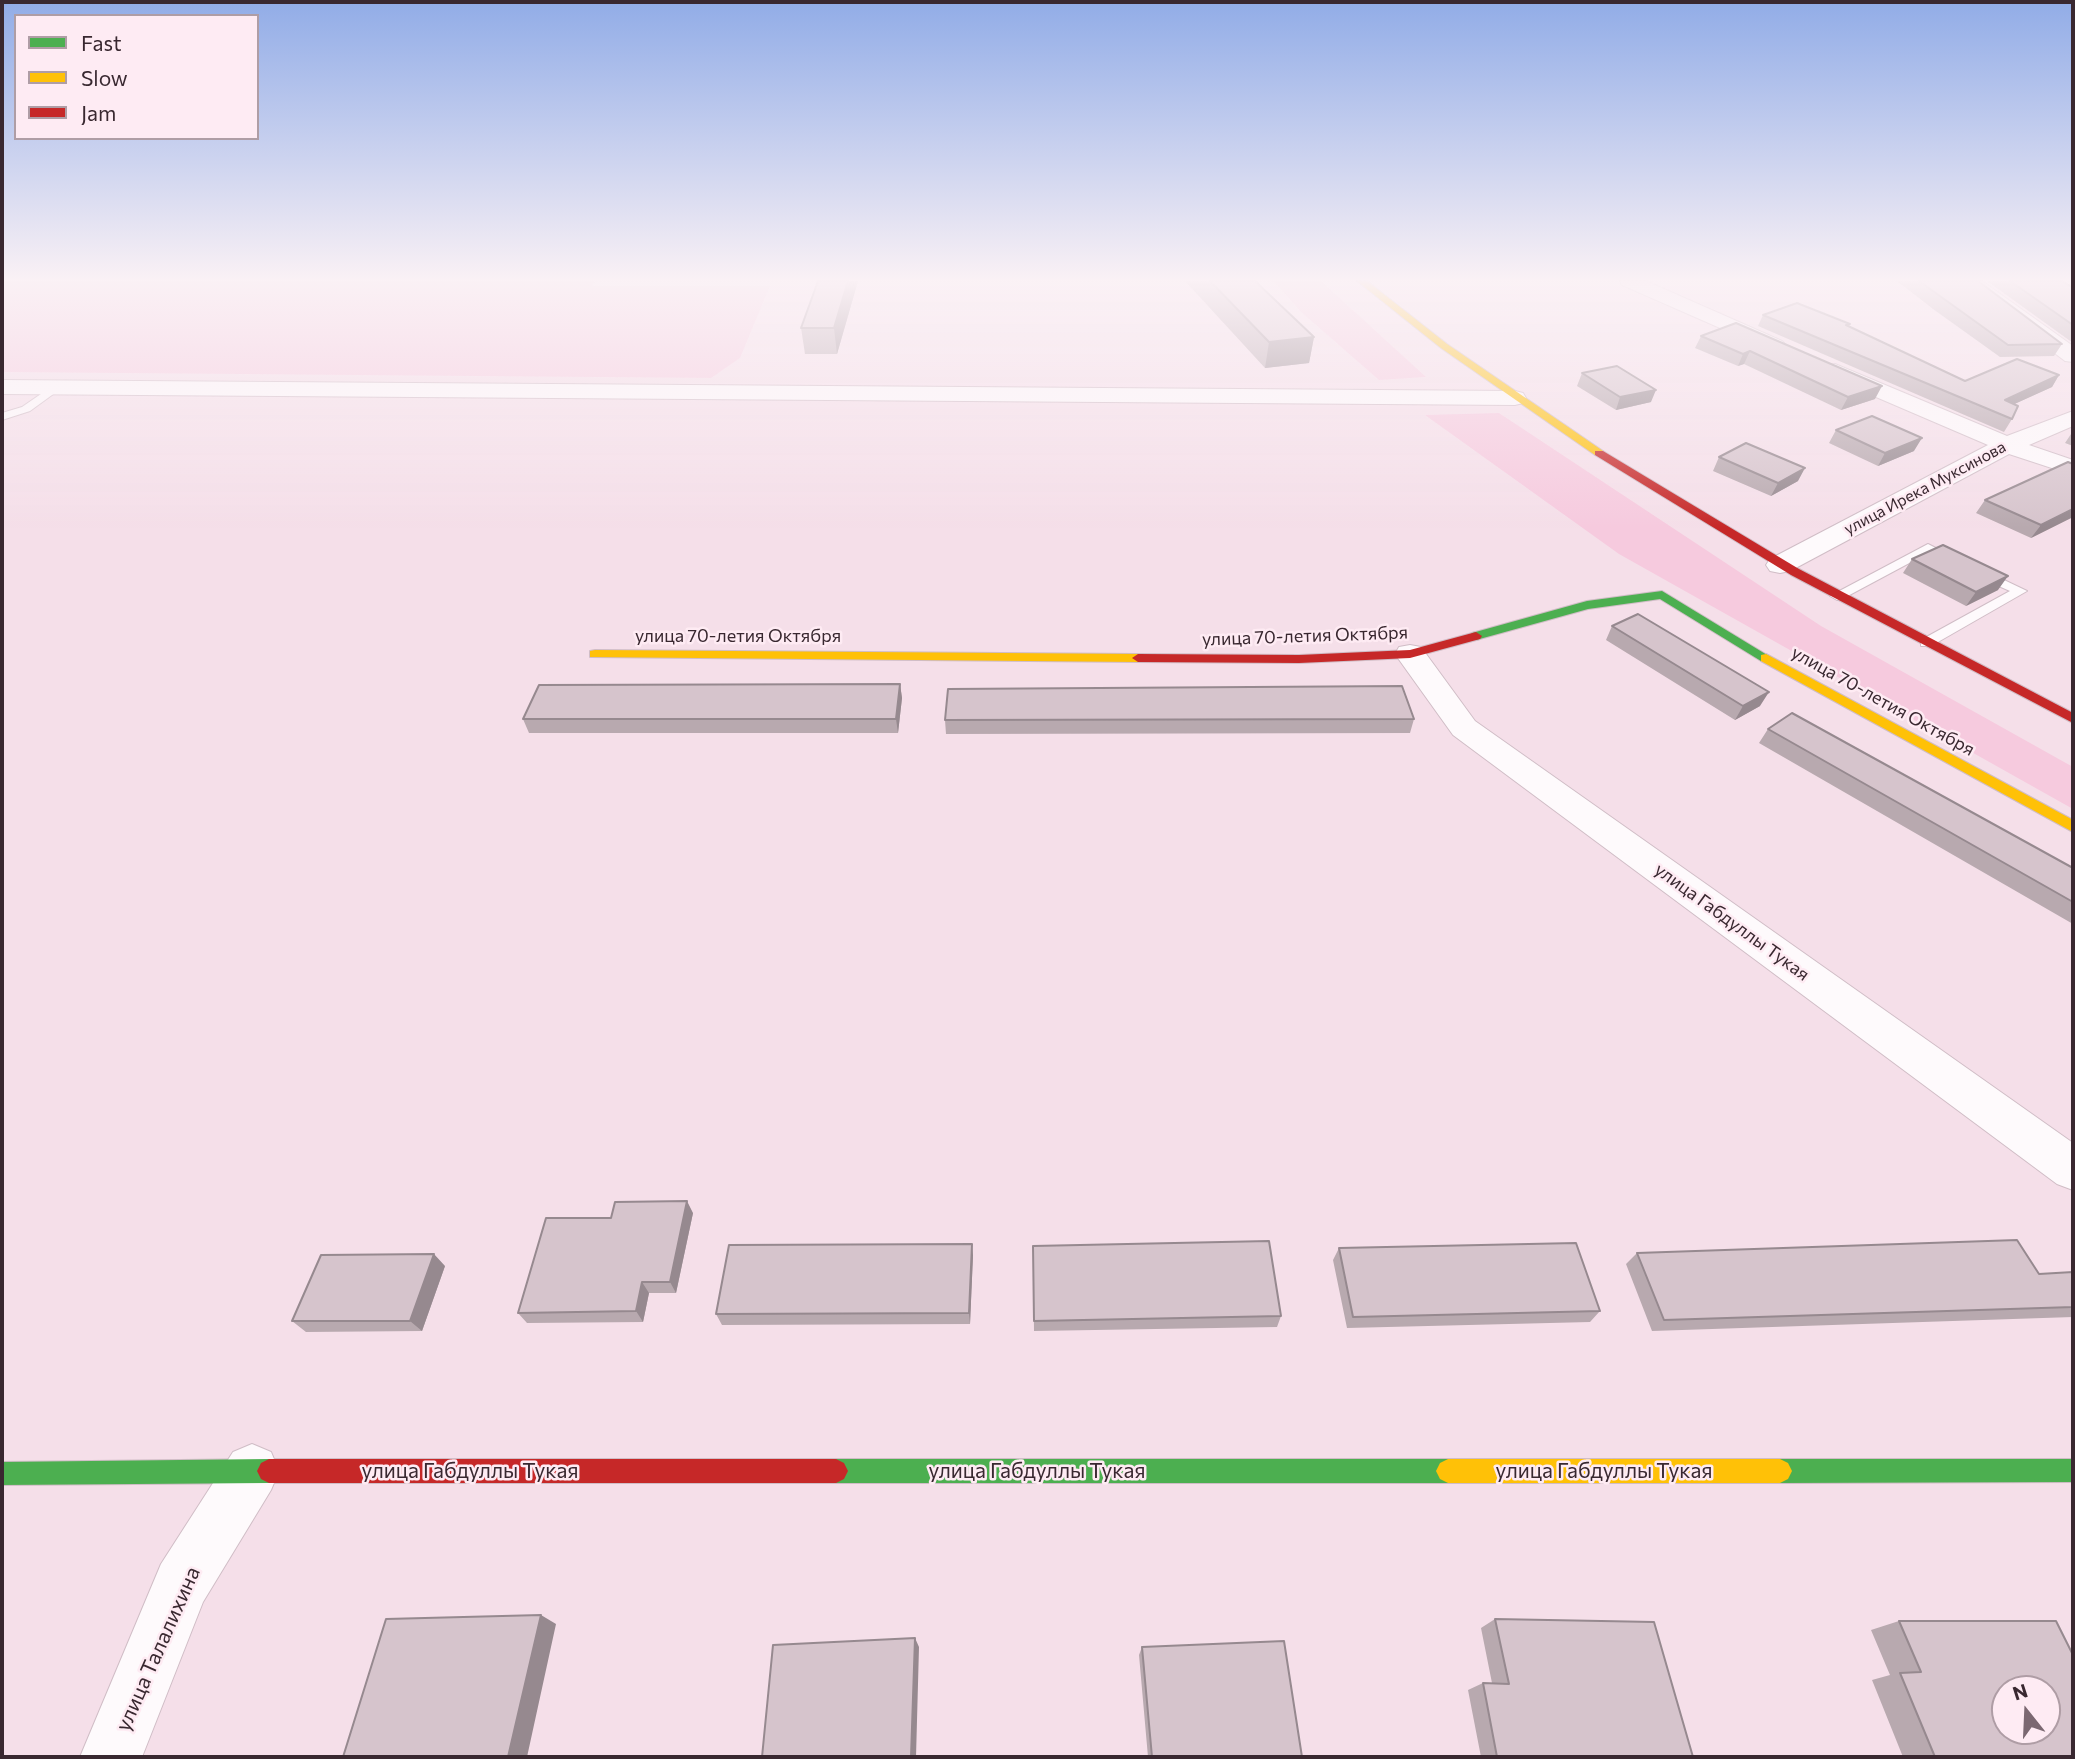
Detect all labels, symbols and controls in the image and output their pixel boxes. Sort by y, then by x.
legend [14,14,259,140]
text: Fast [81,30,122,55]
text: Slow [81,65,128,90]
text: Jam [81,100,116,125]
street label: улица Ирека Муксинова [1841,437,2009,539]
street label: улица 70-летия Октября [1202,622,1408,650]
street label: улица 70-летия Октября [635,625,841,647]
street label: улица 70-летия Октября [1788,642,1978,760]
street label: улица Габдуллы Тукая [1650,859,1814,985]
street label: улица Габдуллы Тукая [362,1458,578,1484]
street label: улица Габдуллы Тукая [929,1458,1145,1484]
street label: улица Габдуллы Тукая [1496,1458,1712,1484]
street label: улица Талалихина [110,1563,206,1735]
north arrow [1991,1675,2061,1745]
text: N [2010,1678,2030,1705]

